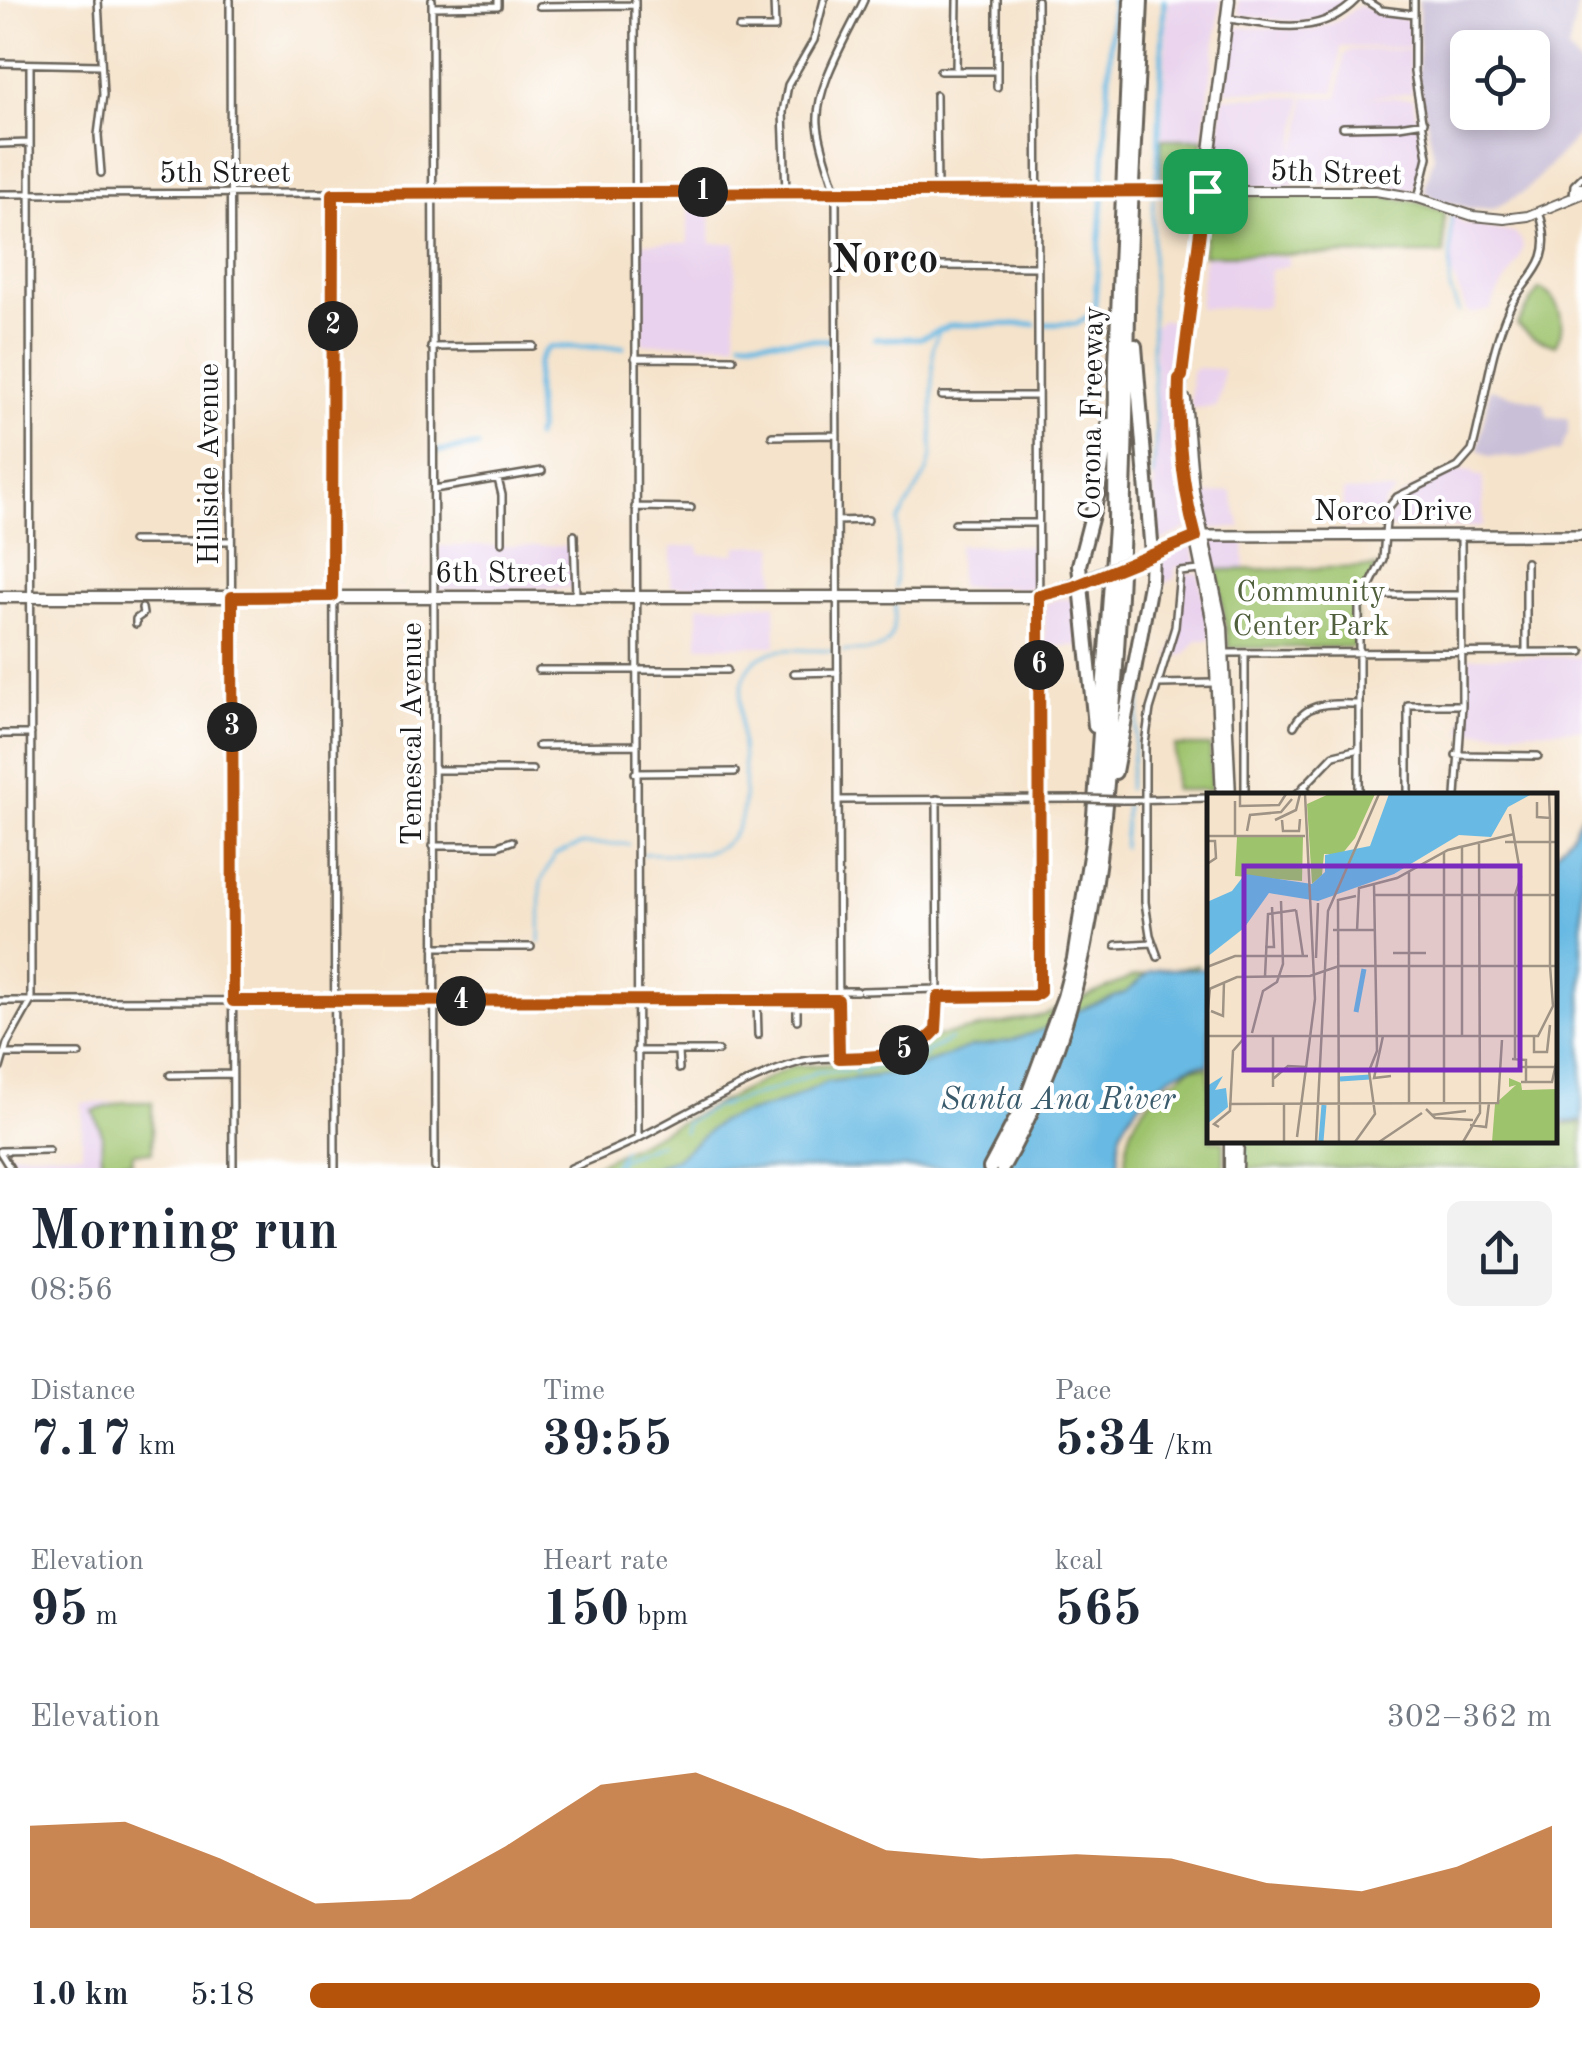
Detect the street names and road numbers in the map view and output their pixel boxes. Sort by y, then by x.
street label: 5th Street [1269,157,1402,191]
street label: 5th Street [159,159,291,189]
street label: Corona Freeway [1076,306,1110,520]
street label: Hillside Avenue [195,363,225,565]
street label: Norco Drive [1314,497,1472,527]
street label: 6th Street [435,559,567,589]
street label: Temescal Avenue [398,622,428,846]

